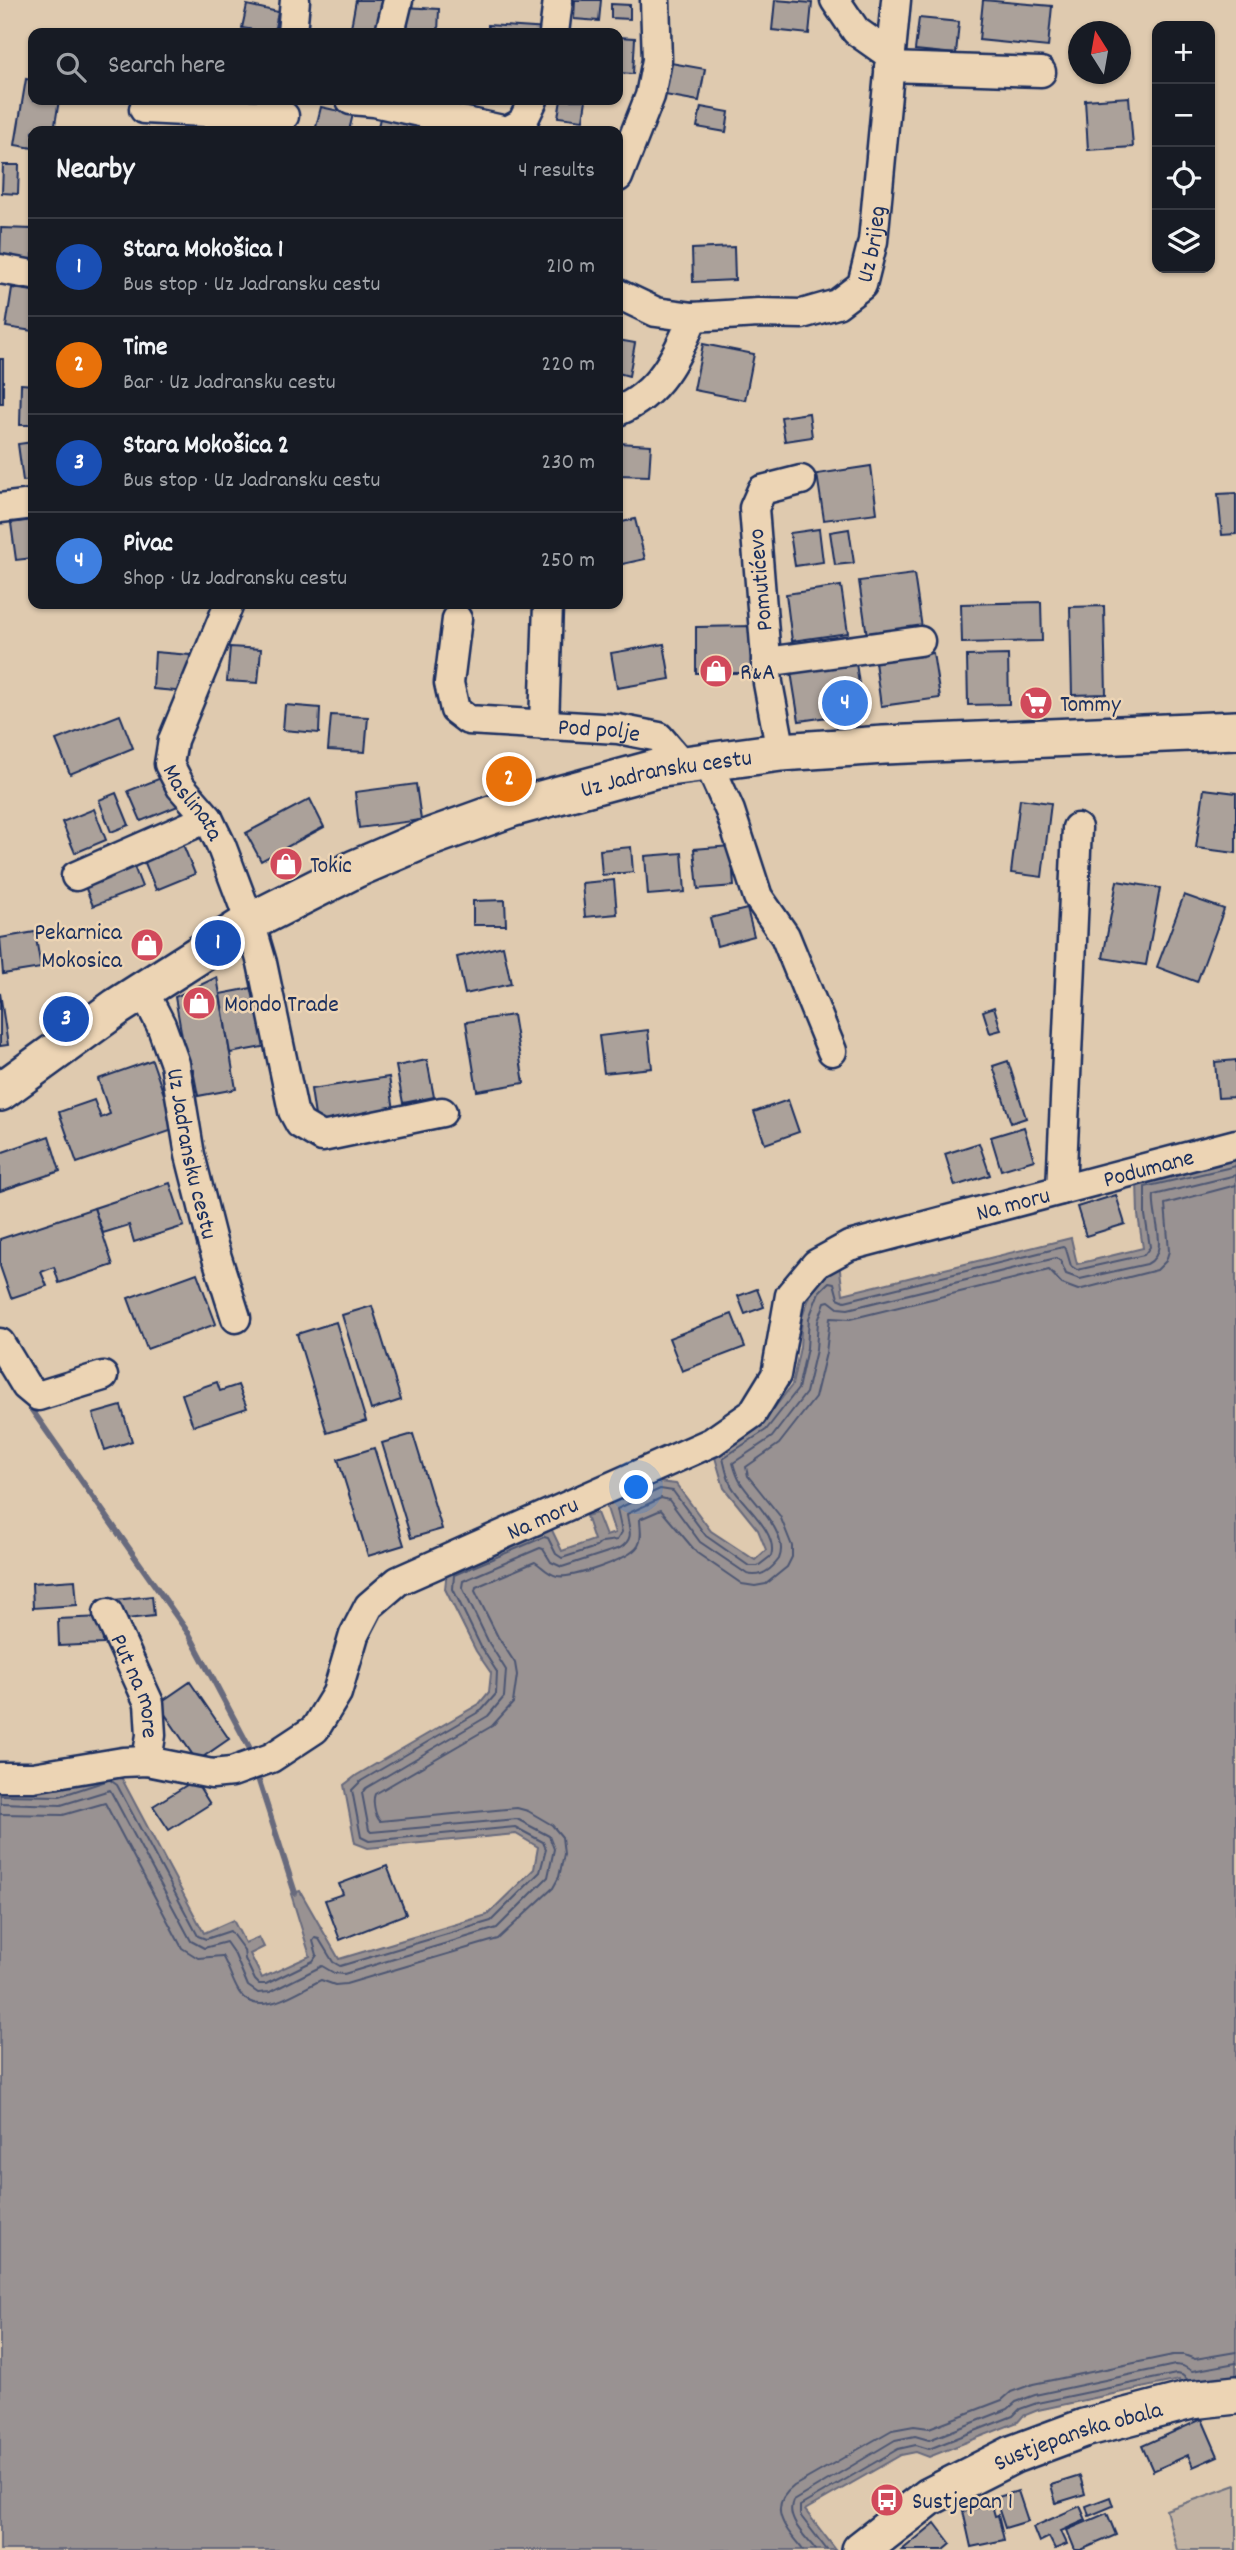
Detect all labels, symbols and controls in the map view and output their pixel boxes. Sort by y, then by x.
north arrow [1068,21,1131,84]
map controls [1152,21,1215,273]
button: + [1152,21,1215,84]
search box [28,28,623,105]
icon: search [52,48,90,86]
text: Search here [108,48,226,85]
button: − [1152,84,1215,147]
button: locate [1152,147,1215,210]
text: Nearby [56,150,134,193]
text: 4 results [518,155,595,188]
street label: Uz brijeg [849,204,896,287]
button: layers [1152,210,1215,273]
text: Stara Mokošica 1 [123,232,283,269]
text: 1 [76,251,82,284]
text: 210 m [546,251,595,284]
text: Bus stop · Uz Jadransku cestu [123,269,380,302]
text: Time [123,330,167,367]
text: 2 [74,349,84,382]
text: 220 m [541,349,595,382]
text: Bar · Uz Jadransku cestu [123,367,336,400]
text: Stara Mokošica 2 [123,428,289,465]
text: 3 [74,447,84,480]
text: 230 m [541,447,595,480]
text: Bus stop · Uz Jadransku cestu [123,465,380,498]
text: Pivac [123,526,173,563]
street label: Pomutićevo [741,527,783,632]
text: 4 [74,545,84,578]
text: 250 m [541,545,595,578]
text: Shop · Uz Jadransku cestu [123,563,347,596]
shop icon: R&A [697,652,735,690]
place label: R&A [740,657,775,691]
pin: 4 [822,677,868,729]
supermarket icon: Tommy [1017,684,1055,722]
place label: Tommy [1060,689,1122,723]
street label: Pod polje [557,711,643,753]
street label: Uz Jadransku cestu [577,742,754,808]
pin: 2 [486,753,532,805]
street label: Maslinata [152,759,231,848]
shop icon: Tokic [267,845,305,883]
place label: Tokic [310,850,352,884]
place label: Pekarnica Mokosica [34,917,123,979]
pin: 1 [195,917,241,969]
shop icon: Pekarnica Mokosica [128,926,166,964]
shop icon: Mondo Trade [180,984,218,1022]
place label: Mondo Trade [224,989,339,1023]
pin: 3 [43,993,89,1045]
street label: Uz Jadransku cestu [156,1066,225,1243]
street label: Podumane [1100,1142,1198,1198]
street label: Na moru [973,1180,1054,1232]
your location [619,1470,653,1504]
street label: Na moru [502,1489,585,1551]
street label: Put na more [100,1629,165,1739]
street label: Sustjepanska obala [988,2394,1167,2482]
bus stop icon: Sustjepan 1 [868,2481,906,2519]
place label: Sustjepan 1 [912,2486,1013,2520]

